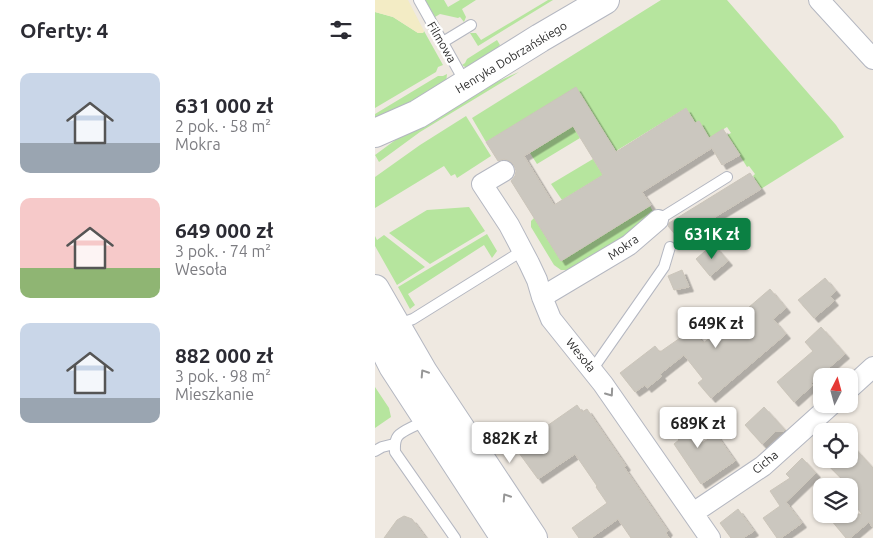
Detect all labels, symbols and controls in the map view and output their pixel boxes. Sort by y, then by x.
icon: filters [327,16,355,44]
text: Oferty: 4 [20,18,108,42]
street label: Filmowa [425,19,459,65]
street label: Henryka Dobrzańskiego [453,19,569,95]
icon: home [60,93,120,153]
text: 631 000 zł [175,93,273,117]
text: 2 pok. · 58 m² [175,117,271,135]
text: Mokra [175,135,221,153]
icon: home [60,218,120,278]
text: 649 000 zł [175,218,273,242]
pin: 631K zł [666,218,758,260]
text: 631K zł [685,225,739,243]
street label: Mokra [605,232,641,262]
text: 3 pok. · 74 m² [175,242,271,260]
text: Wesoła [175,260,227,278]
pin: 649K zł [670,306,762,349]
text: 649K zł [689,314,743,332]
street label: Wesoła [564,336,598,374]
icon: home [60,343,120,403]
text: 882 000 zł [175,343,273,367]
text: 3 pok. · 98 m² [175,367,271,385]
north arrow [813,368,857,412]
map controls [813,368,858,523]
one-way arrow [421,370,431,379]
text: Mieszkanie [175,385,254,403]
one-way arrow [604,387,613,397]
pin: 689K zł [652,406,744,449]
text: 689K zł [671,414,725,432]
pin: 882K zł [464,422,556,464]
button: locate [813,423,858,468]
text: 882K zł [483,429,537,447]
street label: Cicha [750,448,780,476]
button: layers [813,478,858,523]
one-way arrow [503,493,512,503]

